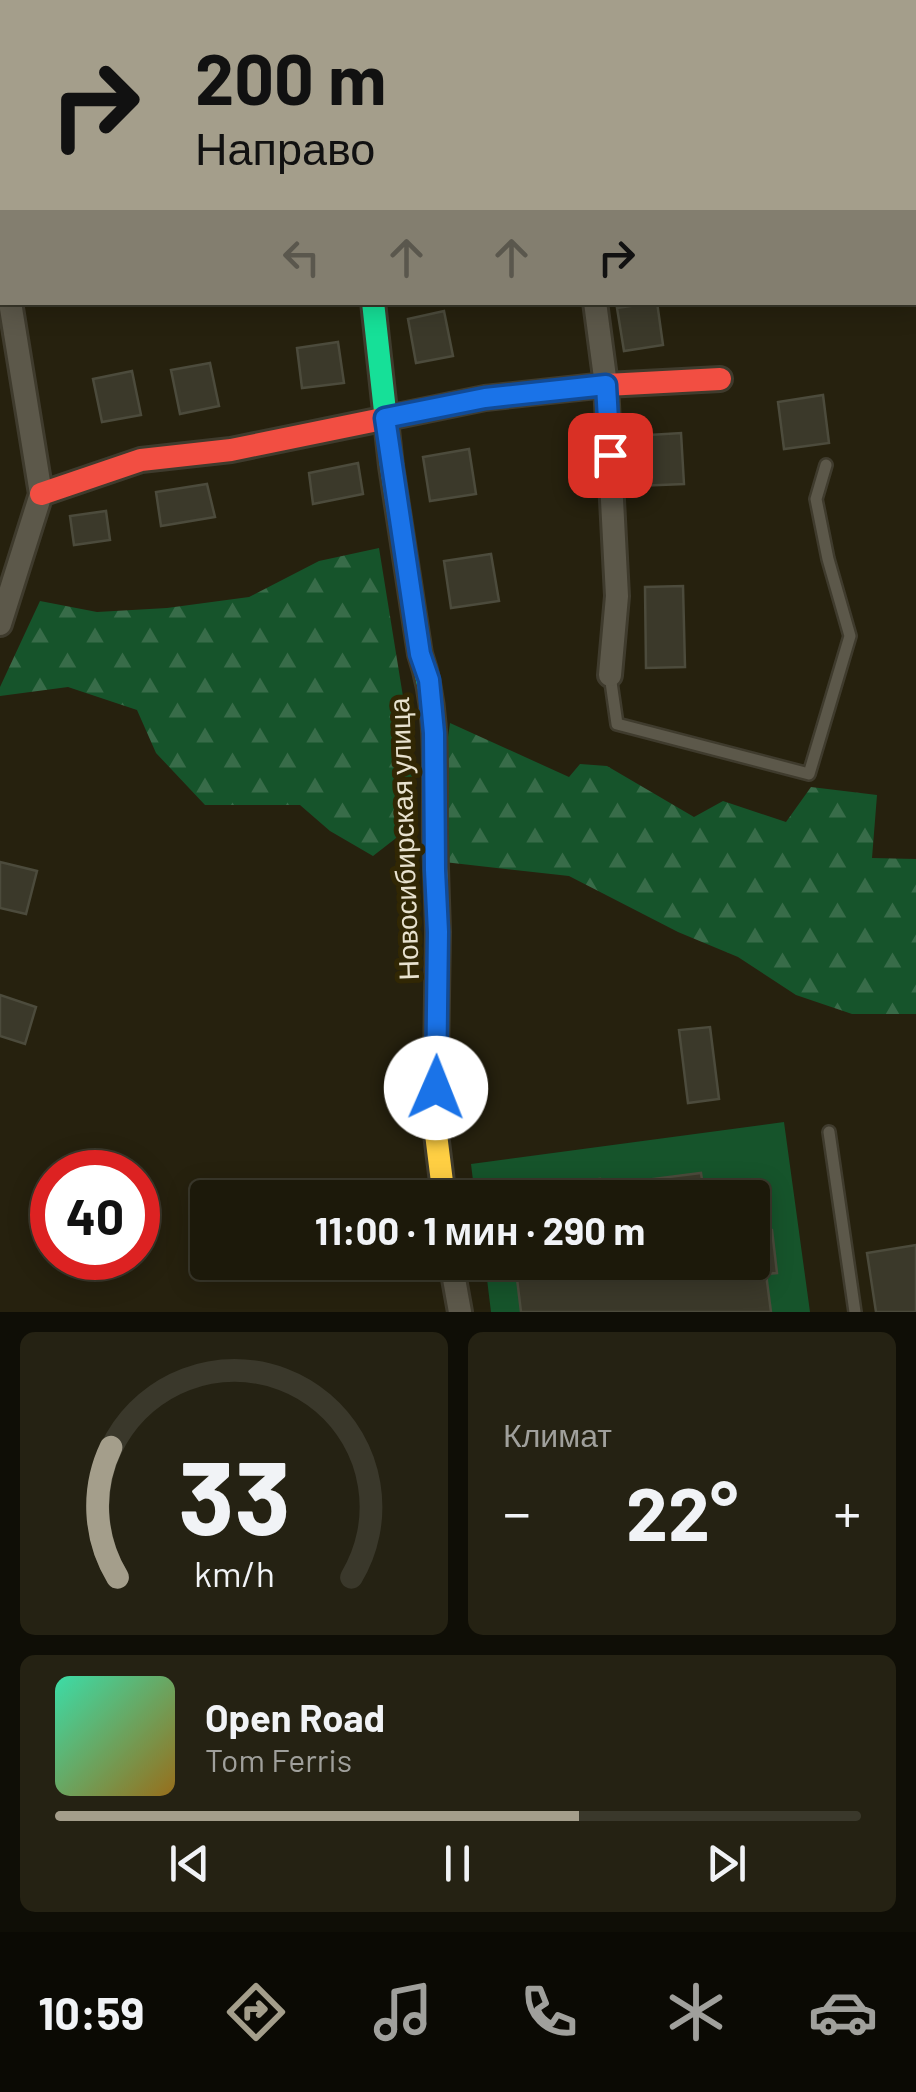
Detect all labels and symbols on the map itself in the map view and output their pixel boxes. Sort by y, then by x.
pin [568,413,653,498]
street label: Новосибирская улица [381,697,425,981]
position arrow [384,1036,488,1140]
speed limit sign: 40 [30,1150,160,1280]

